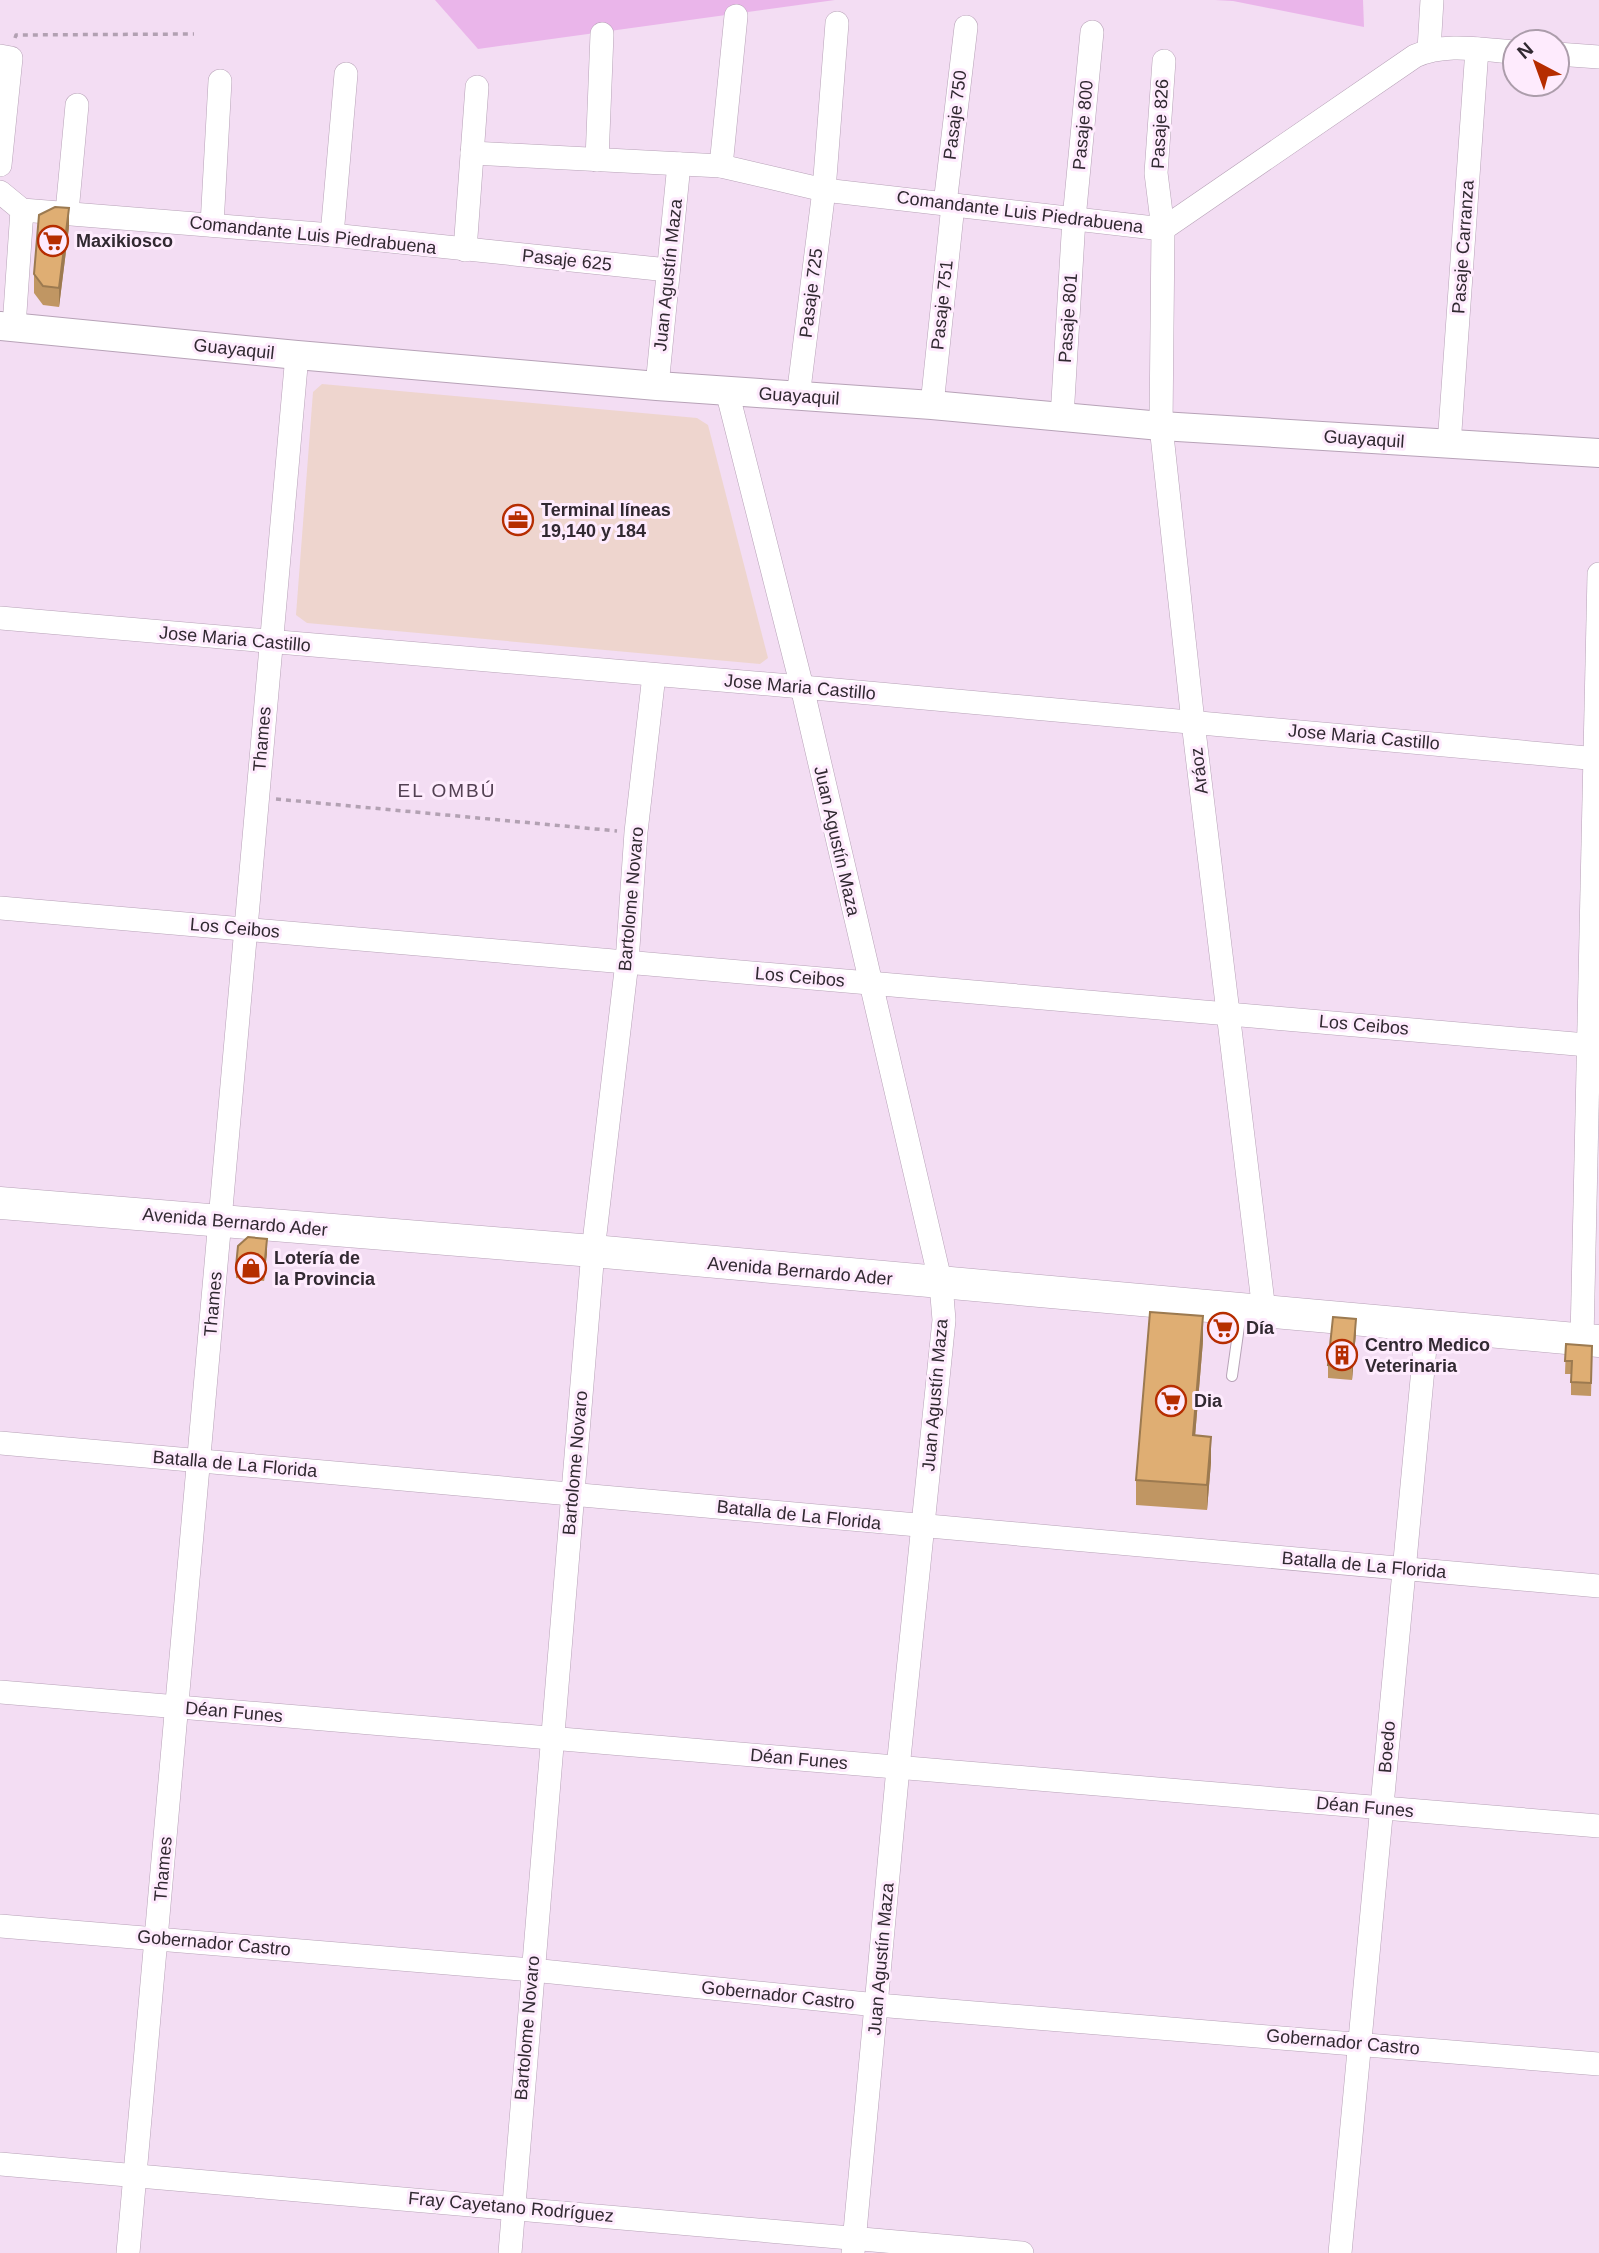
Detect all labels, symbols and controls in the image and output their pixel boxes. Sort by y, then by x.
north arrow [1501,28,1571,98]
text: N [1513,38,1537,63]
street label: Pasaje 750 [940,69,970,161]
street label: Pasaje 826 [1148,78,1172,170]
street label: Pasaje 800 [1069,79,1097,171]
street label: Pasaje Carranza [1448,178,1478,315]
street label: Comandante Luis Piedrabuena [896,187,1145,237]
street label: Juan Agustín Maza [650,197,686,352]
street label: Comandante Luis Piedrabuena [189,212,438,258]
supermarket icon: Maxikiosco [36,224,70,258]
place label: Maxikiosco [76,231,173,251]
street label: Pasaje 625 [521,245,613,275]
street label: Pasaje 725 [796,247,826,339]
street label: Pasaje 751 [927,259,957,351]
street label: Pasaje 801 [1055,272,1081,364]
street label: Guayaquil [193,335,275,363]
street label: Guayaquil [758,383,840,409]
street label: Guayaquil [1323,426,1405,452]
place label: Terminal líneas 19,140 y 184 [541,500,671,541]
office icon: Terminal líneas 19,140 y 184 [501,503,535,537]
street label: Jose Maria Castillo [158,622,312,656]
street label: Jose Maria Castillo [723,670,877,704]
street label: Thames [249,706,275,772]
street label: Jose Maria Castillo [1287,720,1441,754]
street label: Aráoz [1186,746,1212,796]
street label: Juan Agustín Maza [810,764,864,919]
district label: EL OMBÚ [398,780,496,801]
street label: Bartolome Novaro [615,826,647,972]
street label: Los Ceibos [189,914,281,942]
street label: Los Ceibos [754,963,846,991]
street label: Los Ceibos [1318,1011,1410,1039]
street label: Avenida Bernardo Ader [142,1204,328,1240]
place label: Lotería de la Provincia [274,1248,376,1289]
shop icon: Lotería de la Provincia [234,1251,268,1285]
street label: Avenida Bernardo Ader [707,1253,893,1289]
street label: Thames [200,1271,226,1337]
supermarket icon: Día [1206,1311,1240,1345]
street label: Juan Agustín Maza [918,1317,952,1472]
place label: Día [1246,1318,1275,1338]
place label: Centro Medico Veterinaria [1365,1335,1490,1376]
building icon: Centro Medico Veterinaria [1325,1338,1359,1372]
supermarket icon: Dia [1154,1384,1188,1418]
street label: Bartolome Novaro [559,1390,591,1536]
place label: Dia [1194,1391,1223,1411]
street label: Batalla de La Florida [152,1447,319,1481]
street label: Batalla de La Florida [716,1496,883,1534]
street label: Batalla de La Florida [1281,1548,1448,1582]
street label: Déan Funes [184,1698,284,1726]
street label: Boedo [1375,1720,1399,1774]
street label: Déan Funes [749,1745,849,1773]
street label: Déan Funes [1315,1793,1415,1821]
street label: Thames [150,1836,176,1902]
street label: Juan Agustín Maza [864,1881,898,2036]
street label: Gobernador Castro [136,1926,292,1960]
street label: Bartolome Novaro [511,1955,543,2101]
street label: Gobernador Castro [700,1977,856,2013]
street label: Gobernador Castro [1265,2025,1421,2059]
street label: Fray Cayetano Rodríguez [407,2188,615,2226]

